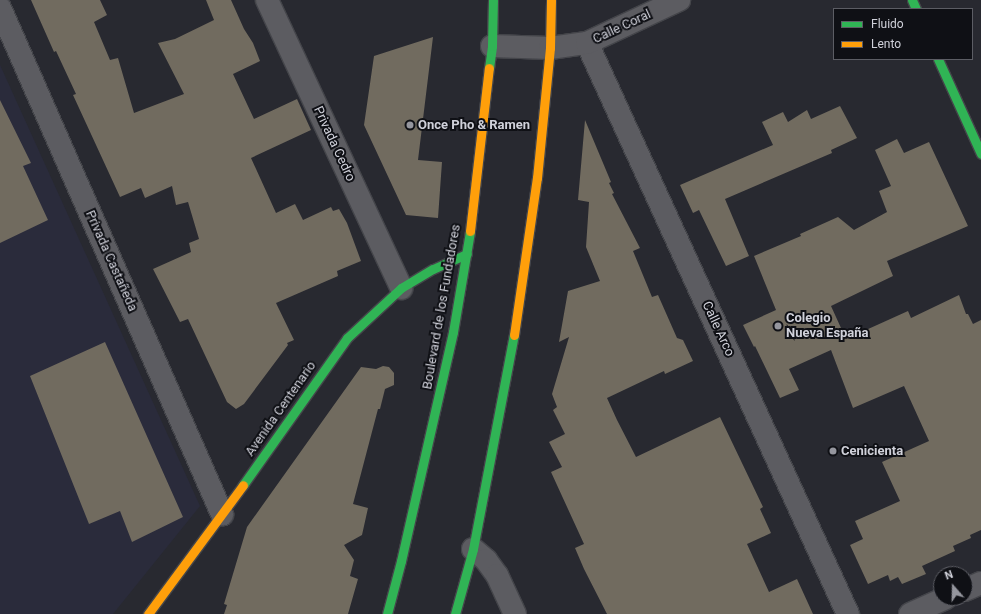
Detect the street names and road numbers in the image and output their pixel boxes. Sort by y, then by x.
street label: Calle Coral [591,7,653,47]
street label: Privada Cedro [310,104,358,184]
street label: Privada Castañeda [82,208,140,314]
street label: Boulevard de los Fundadores [420,223,464,391]
street label: Calle Arco [698,299,738,359]
street label: Avenida Centenario [242,359,320,459]

